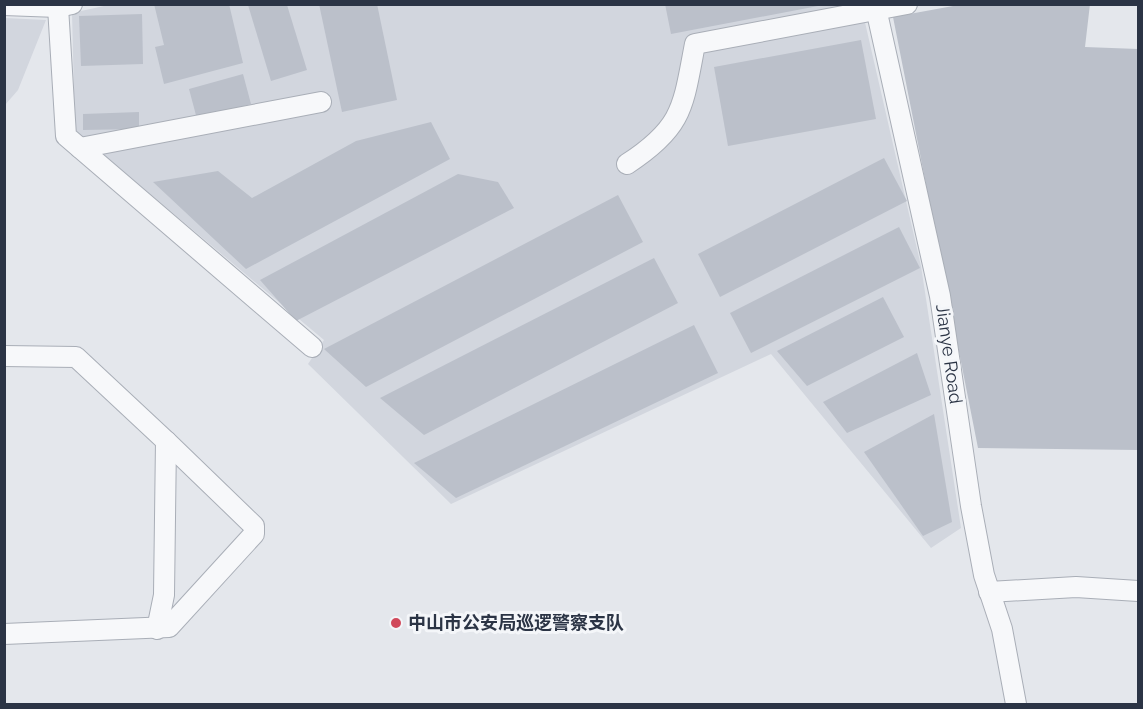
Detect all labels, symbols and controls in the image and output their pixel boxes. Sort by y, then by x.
street label: Jianye Road [932,303,967,405]
place label: 中山市公安局巡逻警察支队 [408,612,624,633]
marker: 中山市公安局巡逻警察支队 [389,616,403,630]

